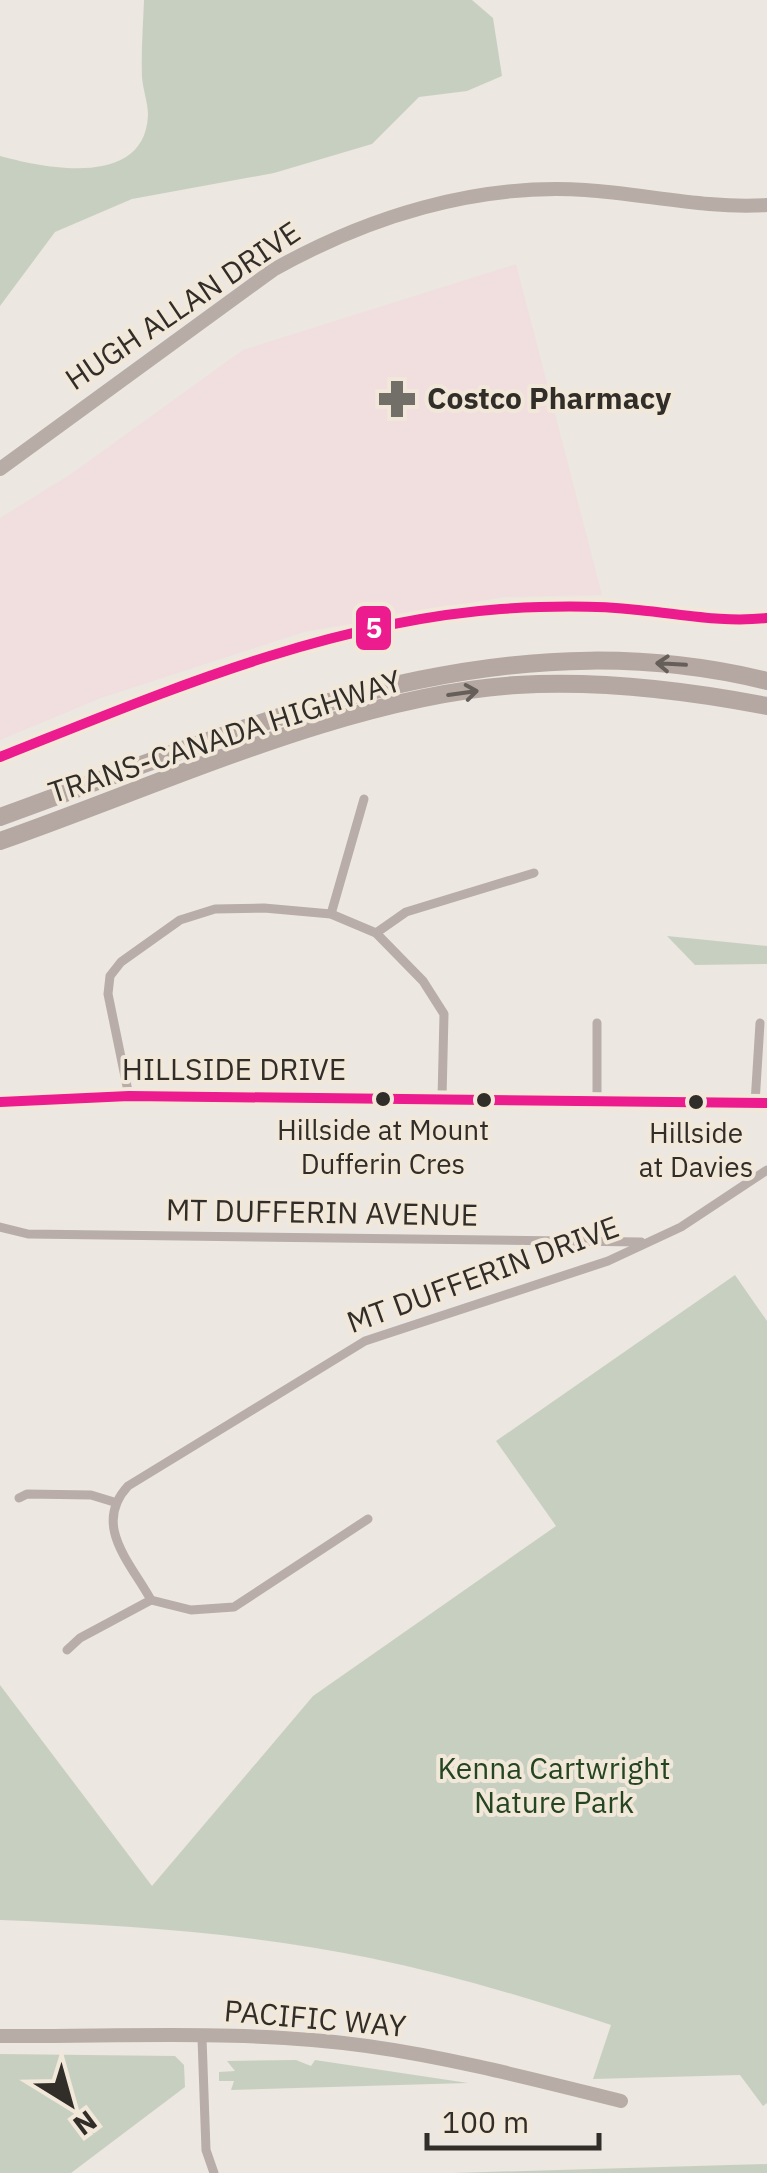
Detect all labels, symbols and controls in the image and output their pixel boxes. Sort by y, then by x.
street label: HUGH ALLAN DRIVE [57,212,307,398]
pharmacy icon: Costco Pharmacy [376,378,418,420]
place label: Costco Pharmacy [427,378,671,417]
line badge: 5 [354,604,393,652]
text: 5 [366,609,382,646]
one-way arrow [656,654,688,673]
street label: TRANS-CANADA HIGHWAY [43,660,406,811]
one-way arrow [446,683,479,701]
street label: HILLSIDE DRIVE [122,1049,346,1088]
marker: Hillside at Mount Dufferin Cres [373,1089,393,1109]
unlabelled marker [474,1090,494,1110]
marker: Hillside at Davies [686,1092,706,1112]
place label: Hillside at Mount Dufferin Cres [277,1111,489,1182]
place label: Hillside at Davies [639,1114,753,1185]
street label: MT DUFFERIN AVENUE [166,1189,479,1234]
street label: MT DUFFERIN DRIVE [341,1206,624,1341]
park label: Kenna Cartwright Nature Park [437,1748,671,1821]
street label: PACIFIC WAY [222,1990,408,2045]
north arrow [20,2053,120,2153]
scale bar [427,2088,600,2150]
text: N [66,2102,105,2144]
text: 100 m [442,2102,529,2141]

